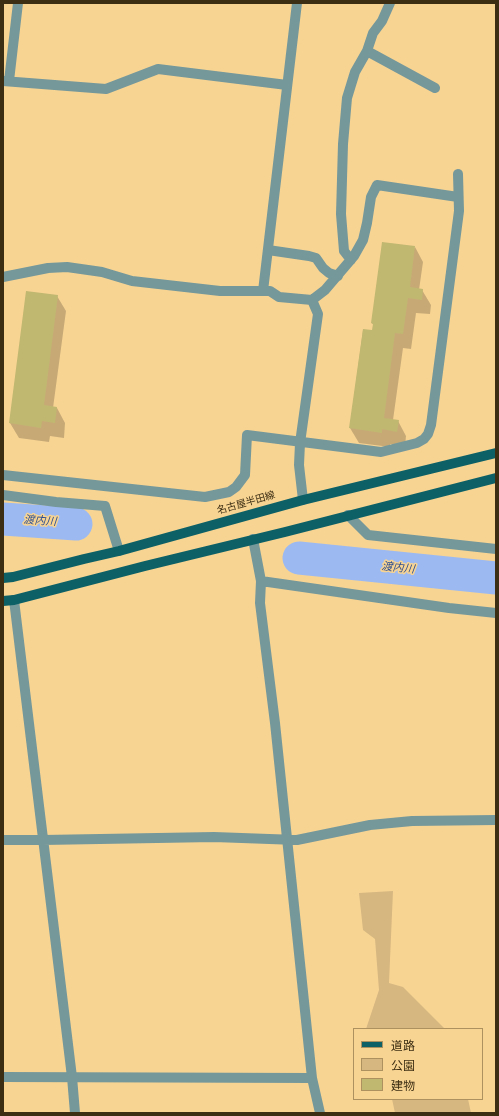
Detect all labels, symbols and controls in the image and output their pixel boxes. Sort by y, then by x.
street label: 名古屋半田線 [216,489,276,517]
water label: 渡内川 [23,513,57,529]
water label: 渡内川 [381,560,415,576]
legend [353,1028,483,1100]
text: 道路 [391,1038,415,1053]
text: 公園 [391,1058,415,1073]
text: 建物 [391,1078,415,1093]

